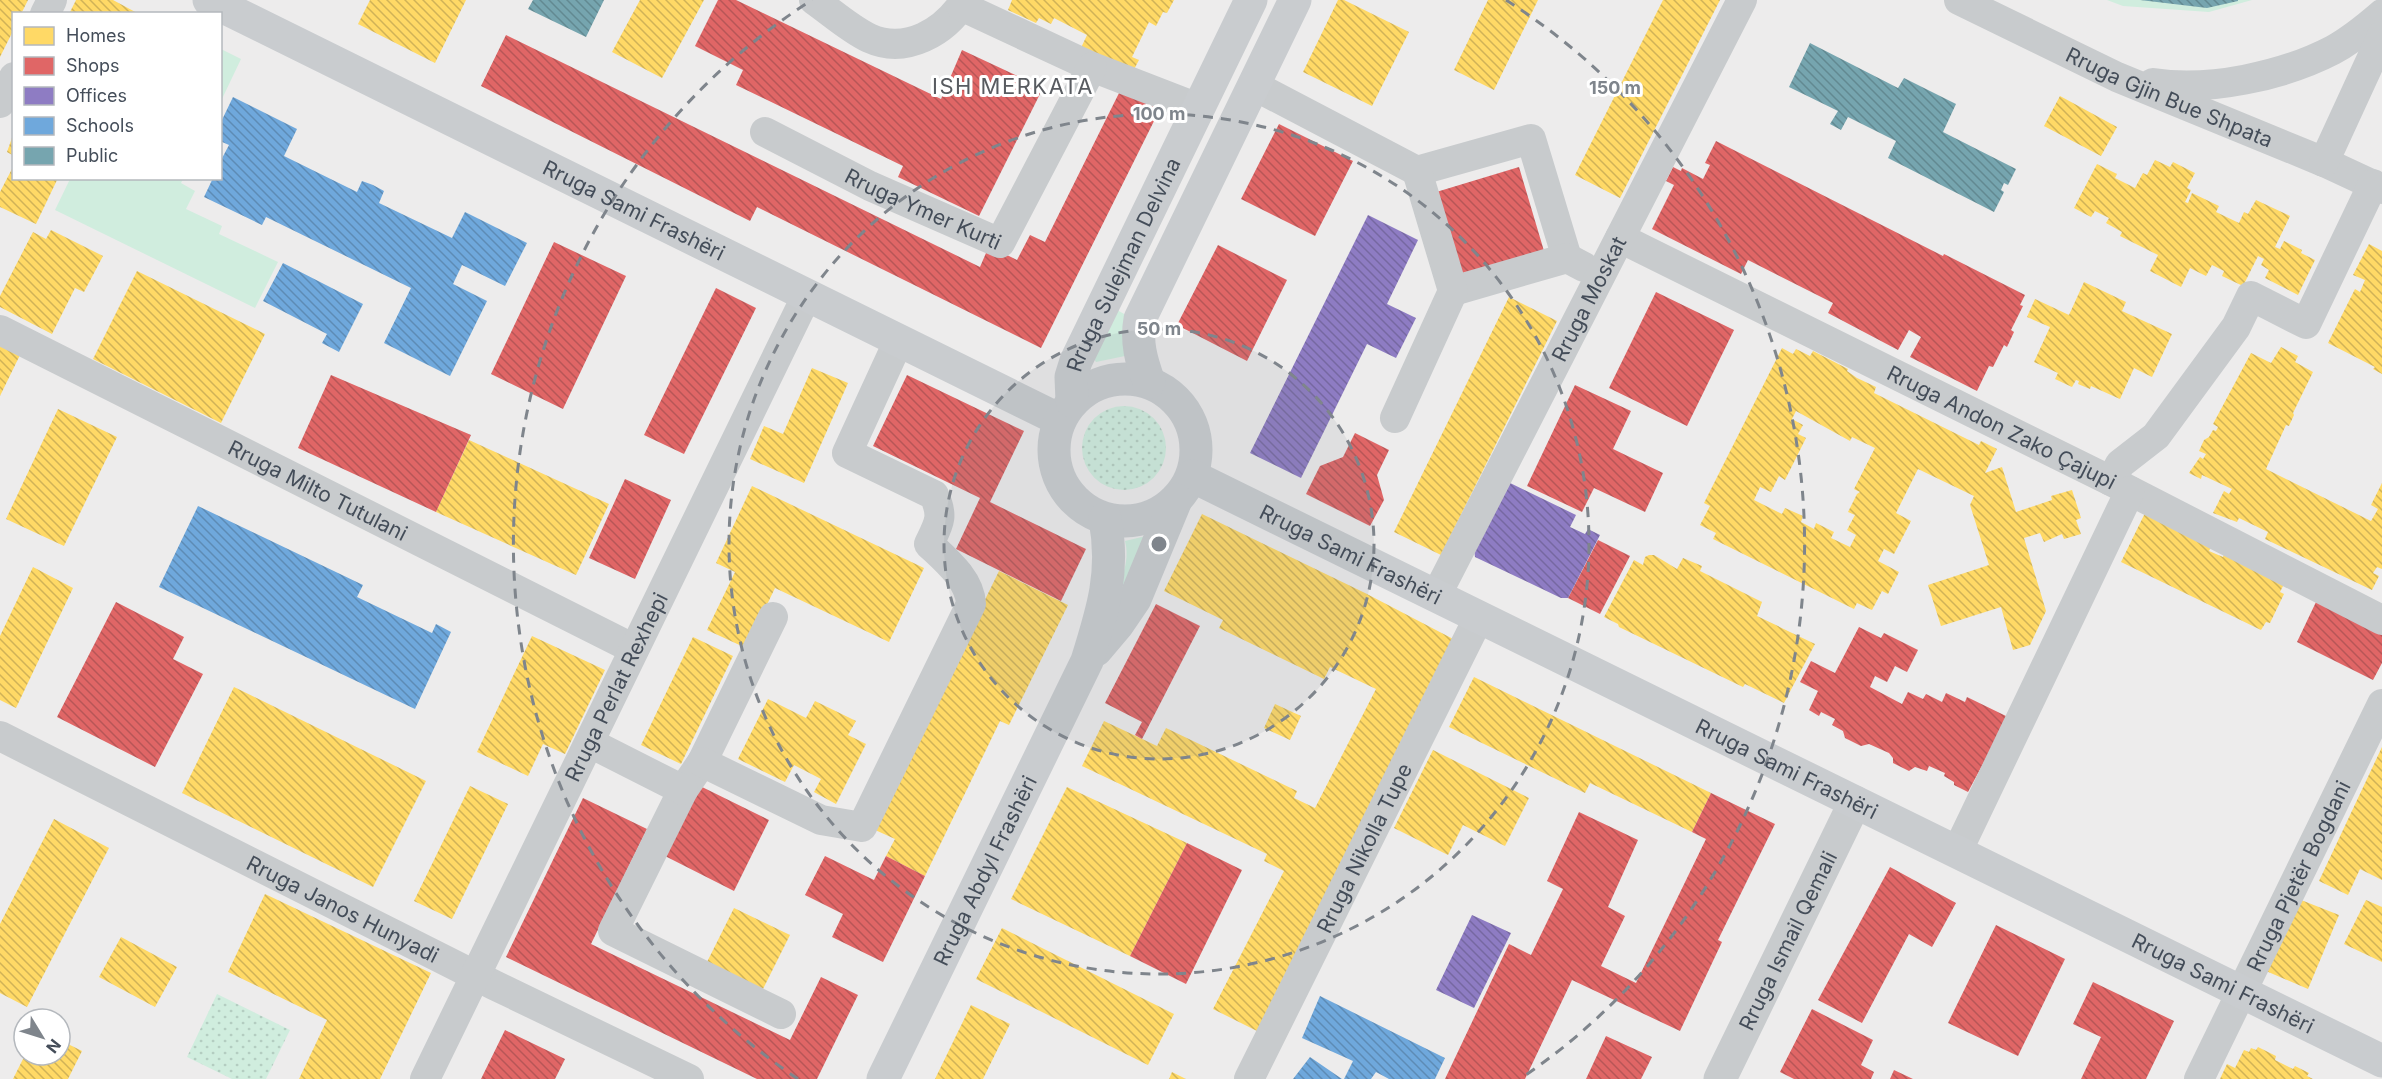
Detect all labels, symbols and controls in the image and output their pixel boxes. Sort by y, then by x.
legend [12,12,222,180]
text: Homes [66,25,126,46]
street label: Rruga Gjin Bue Shpata [2062,42,2277,152]
text: Shops [66,55,120,76]
district label: ISH MERKATA [932,73,1094,99]
text: 150 m [1589,77,1641,98]
text: Offices [66,85,127,106]
text: 100 m [1133,103,1185,124]
text: Schools [66,115,134,136]
text: Public [66,145,118,166]
street label: Rruga Sulejman Delvina [1061,153,1185,375]
street label: Rruga Sami Frashëri [539,154,729,265]
street label: Rruga Ymer Kurti [841,163,1005,255]
street label: Rruga Moskat [1546,232,1631,366]
text: 50 m [1137,318,1181,339]
street label: Rruga Andon Zako Çajupi [1883,360,2121,494]
street label: Rruga Milto Tutulani [224,435,412,546]
street label: Rruga Sami Frashëri [1256,499,1446,609]
centre of rings [1149,534,1169,554]
street label: Rruga Perlat Rexhepi [559,589,673,786]
street label: Rruga Sami Frashëri [1692,713,1882,824]
street label: Rruga Nikolla Tupe [1311,759,1417,937]
street label: Rruga Abdyl Frashëri [928,771,1042,970]
street label: Rruga Pjetër Bogdani [2241,776,2355,975]
street label: Rruga Ismail Qemali [1733,847,1842,1034]
street label: Rruga Janos Hunyadi [243,850,443,968]
street label: Rruga Sami Frashëri [2128,928,2318,1038]
north arrow [12,1007,72,1067]
text: N [42,1035,65,1057]

